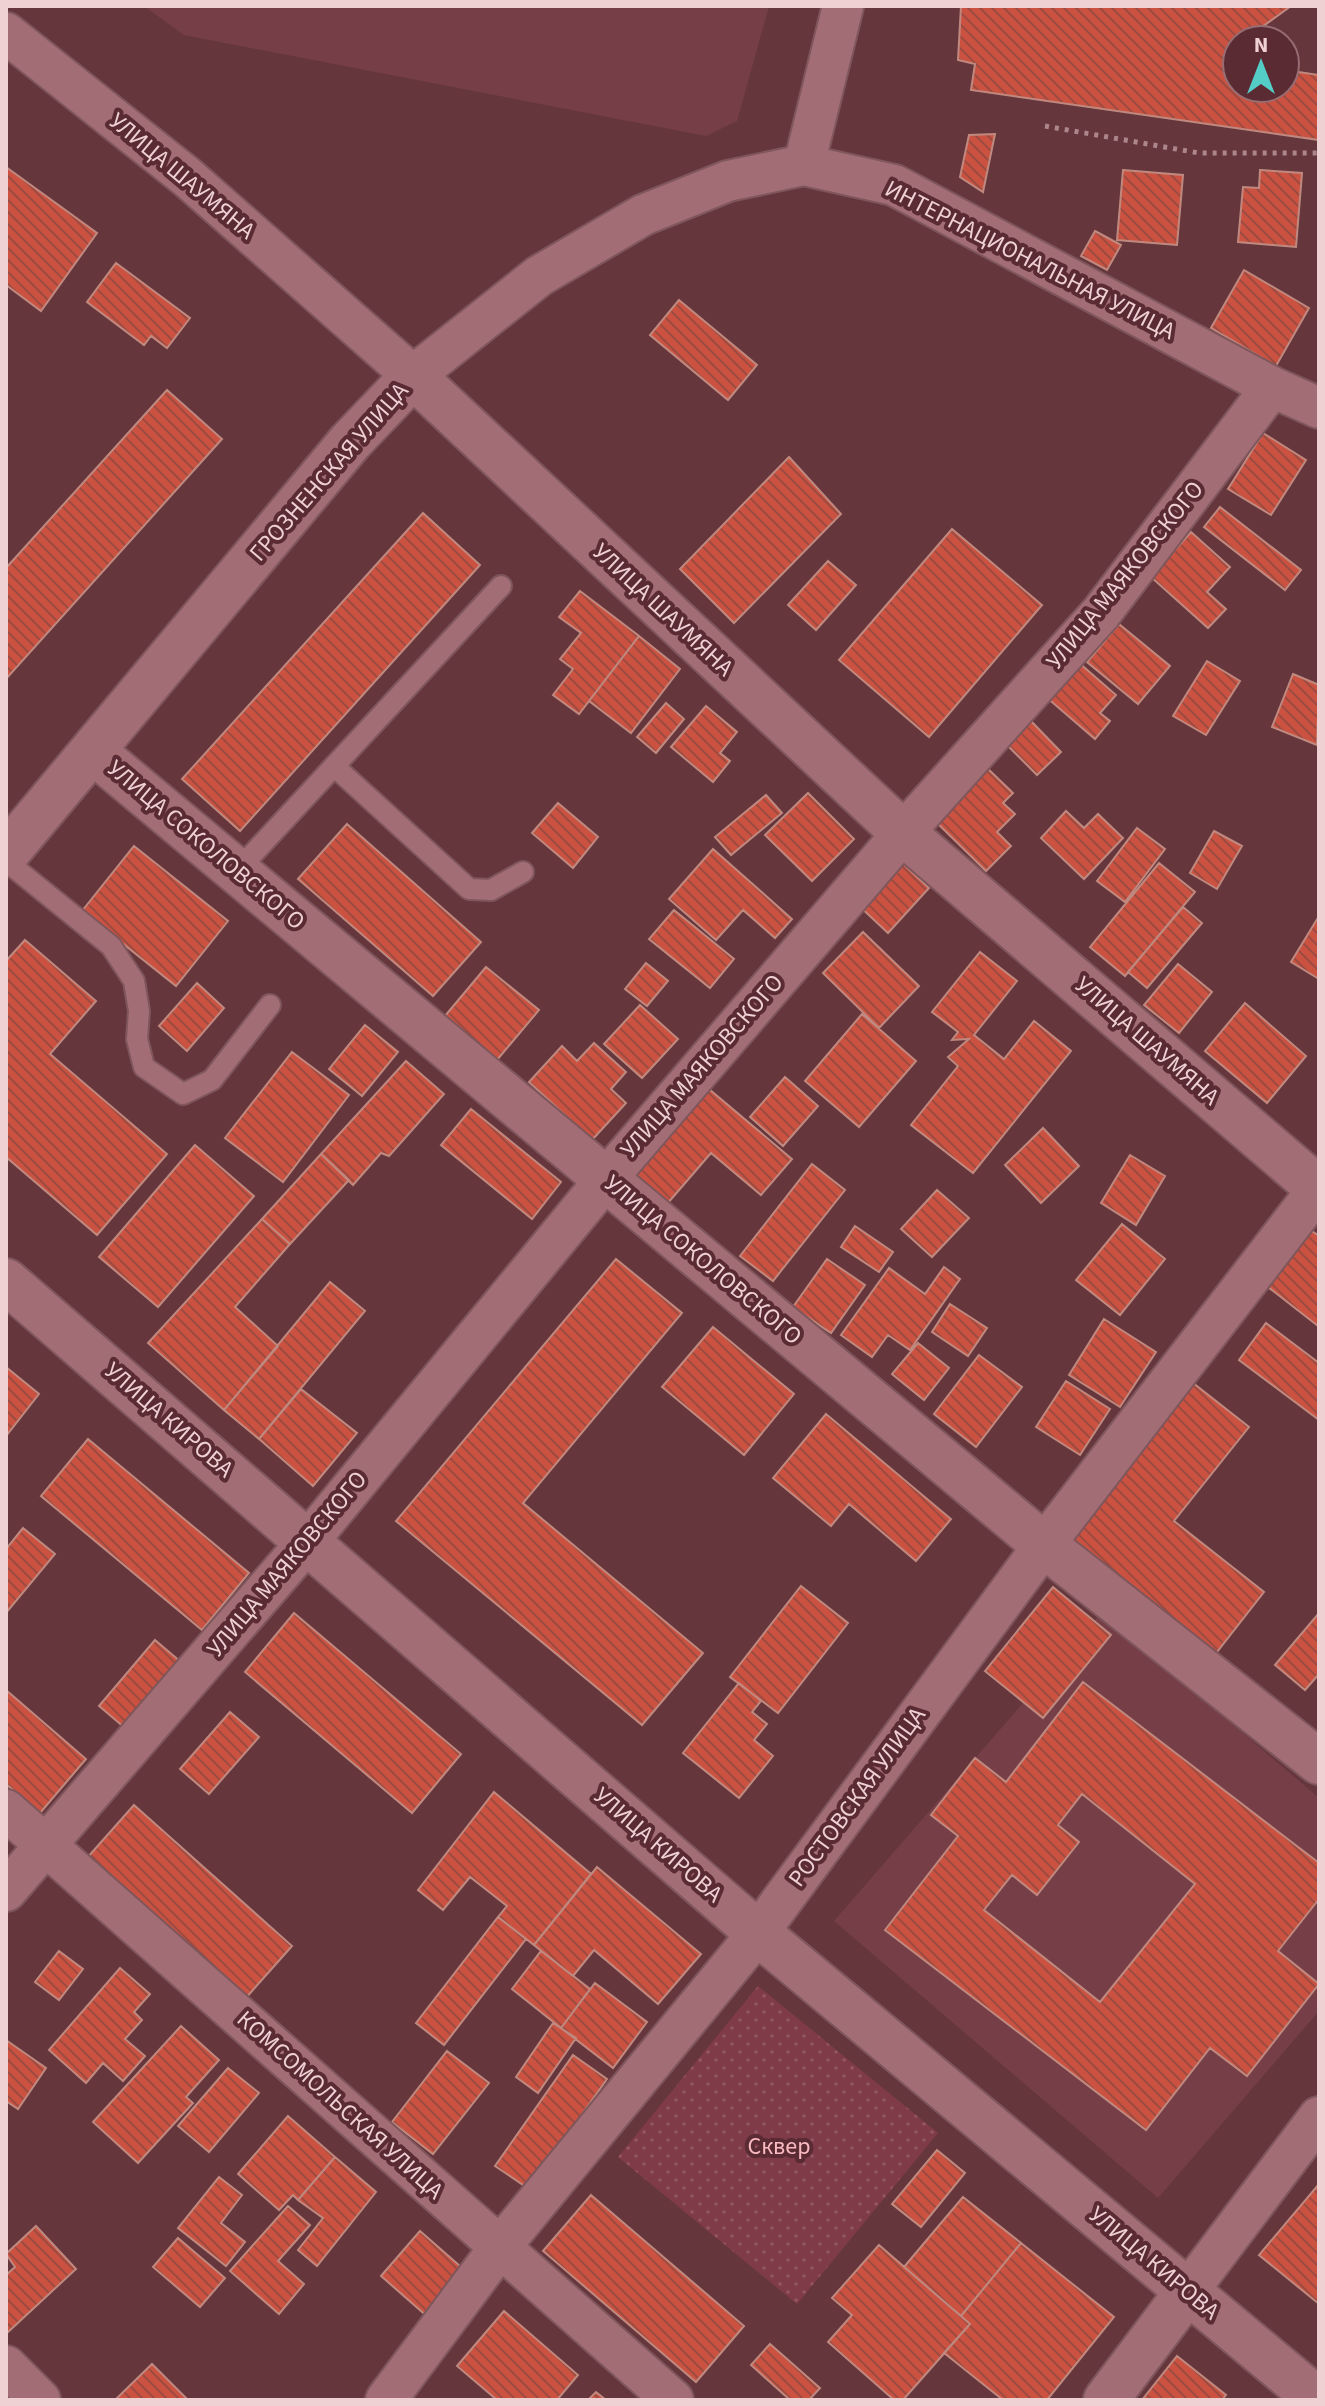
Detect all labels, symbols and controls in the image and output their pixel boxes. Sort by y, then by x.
north arrow [1221,24,1301,104]
text: N [1254,29,1268,61]
street label: УЛИЦА ШАУМЯНА [101,104,263,248]
street label: ИНТЕРНАЦИОНАЛЬНАЯ УЛИЦА [879,171,1181,349]
street label: ГРОЗНЕНСКАЯ УЛИЦА [241,375,417,569]
street label: УЛИЦА МАЯКОВСКОГО [1038,473,1212,677]
street label: УЛИЦА ШАУМЯНА [585,535,741,685]
street label: УЛИЦА СОКОЛОВСКОГО [100,752,312,938]
street label: УЛИЦА МАЯКОВСКОГО [612,966,792,1166]
street label: УЛИЦА ШАУМЯНА [1067,968,1227,1114]
street label: УЛИЦА СОКОЛОВСКОГО [597,1167,809,1353]
street label: УЛИЦА КИРОВА [97,1354,241,1486]
street label: УЛИЦА МАЯКОВСКОГО [199,1463,375,1665]
street label: РОСТОВСКАЯ УЛИЦА [780,1700,934,1894]
street label: УЛИЦА КИРОВА [586,1779,730,1911]
street label: КОМСОМОЛЬСКАЯ УЛИЦА [229,2002,451,2208]
park label: Сквер [748,2129,811,2164]
street label: УЛИЦА КИРОВА [1081,2198,1227,2328]

